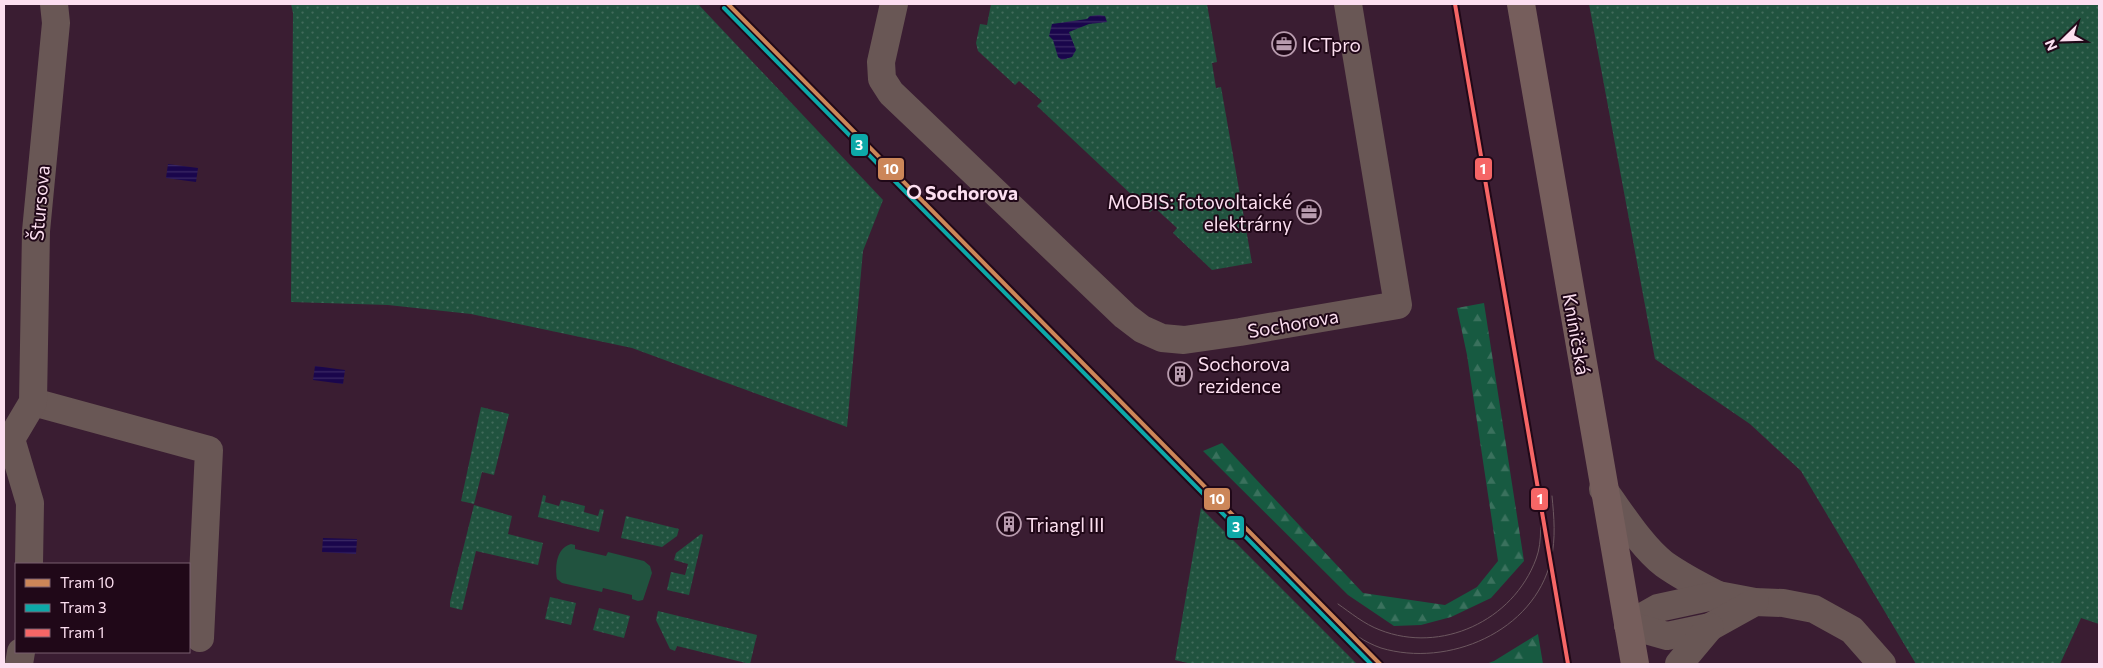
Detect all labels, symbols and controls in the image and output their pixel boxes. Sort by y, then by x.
north arrow [2038,15,2088,65]
office icon: ICTpro [1271,31,1297,57]
place label: ICTpro [1302,33,1361,56]
text: N [2041,37,2060,53]
line badge: 3 [850,133,869,157]
text: 3 [855,136,863,153]
line badge: 10 [877,157,905,181]
line badge: 1 [1474,157,1493,181]
text: 10 [883,160,899,177]
text: 1 [1480,160,1486,177]
street label: Štursova [23,164,54,242]
place label: Sochorova [925,181,1018,204]
marker: Sochorova [907,185,921,199]
place label: MOBIS: fotovoltaické elektrárny [1107,190,1292,235]
office icon: MOBIS: fotovoltaické elektrárny [1296,199,1322,225]
street label: Kníničská [1559,291,1595,377]
street label: Sochorova [1246,304,1340,342]
place label: Sochorova rezidence [1198,352,1290,397]
building icon: Sochorova rezidence [1167,361,1193,387]
line badge: 10 [1203,487,1231,511]
line badge: 1 [1530,487,1549,511]
text: 10 [1209,490,1225,507]
text: 1 [1537,490,1543,507]
building icon: Triangl III [996,511,1022,537]
place label: Triangl III [1026,513,1105,536]
line badge: 3 [1226,515,1245,539]
text: 3 [1232,518,1240,535]
legend [15,563,190,653]
text: Tram 10 [60,573,114,591]
text: Tram 3 [60,598,107,616]
text: Tram 1 [60,623,104,641]

